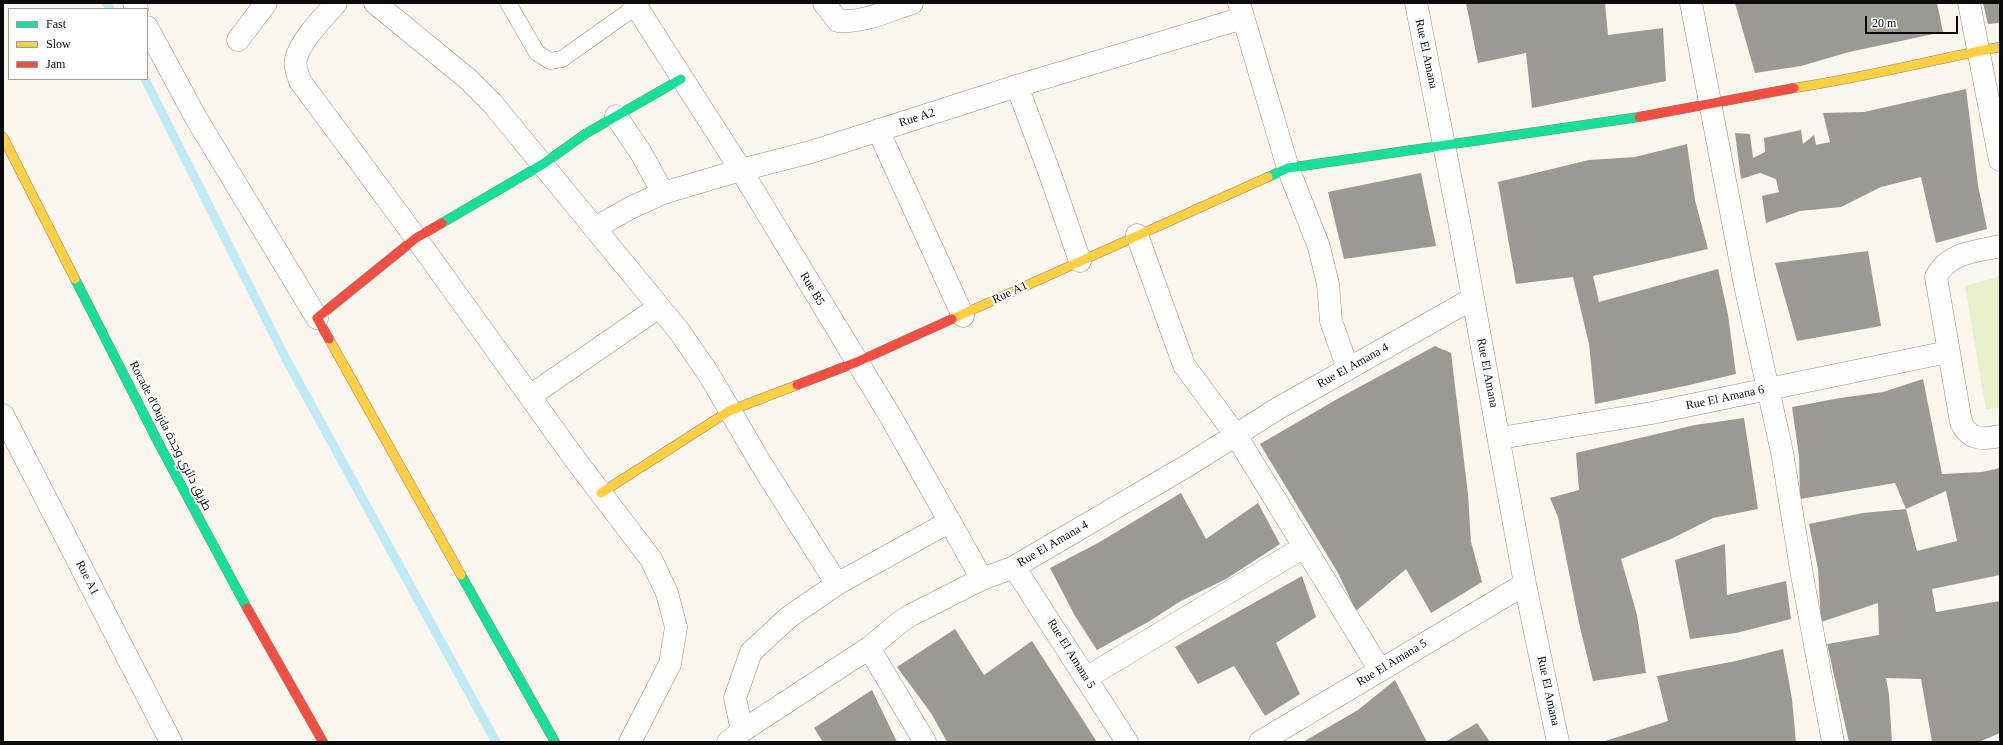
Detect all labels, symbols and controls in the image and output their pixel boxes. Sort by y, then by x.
legend [8,8,148,80]
scale bar [1867,8,1960,34]
text: 20 m [1872,16,1896,30]
text: Fast [46,17,66,31]
street label: Rue El Amana [1412,18,1440,90]
text: Slow [46,37,71,51]
text: Jam [46,57,65,71]
street label: Rue A2 [897,106,937,130]
street label: Rue B5 [796,270,828,308]
street label: Rue A1 [990,279,1030,307]
street label: Rue El Amana [1473,337,1501,409]
street label: Rue El Amana 4 [1315,340,1391,392]
street label: Rocade d'Oujda طريق دائري وجدة [126,359,214,513]
street label: Rue El Amana 6 [1685,383,1765,413]
street label: Rue El Amana 4 [1015,518,1091,570]
street label: Rue A1 [72,558,102,598]
street label: Rue El Amana 5 [1044,616,1098,692]
street label: Rue El Amana 5 [1354,636,1430,690]
street label: Rue El Amana [1534,655,1562,727]

